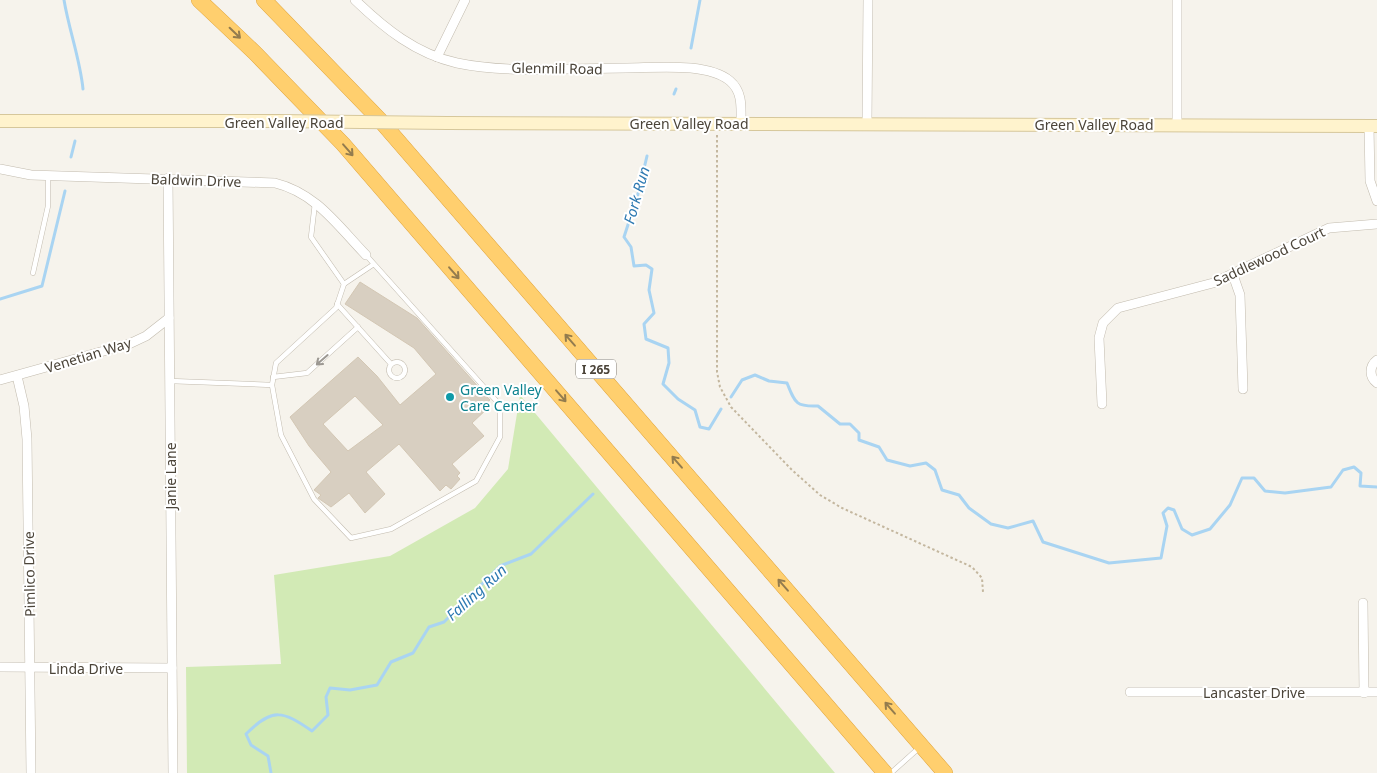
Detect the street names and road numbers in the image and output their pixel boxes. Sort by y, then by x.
street label: Glenmill Road [511,58,603,78]
street label: Green Valley Road [224,113,344,132]
street label: Green Valley Road [629,114,749,133]
street label: Green Valley Road [1034,115,1154,134]
street label: Baldwin Drive [150,169,242,191]
street label: Saddlewood Court [1210,222,1328,290]
street label: Venetian Way [43,333,134,377]
road number: I 265 [576,359,616,378]
street label: Janie Lane [161,442,180,512]
street label: Pimlico Drive [19,531,39,617]
street label: Linda Drive [49,659,123,678]
street label: Lancaster Drive [1203,683,1305,702]

